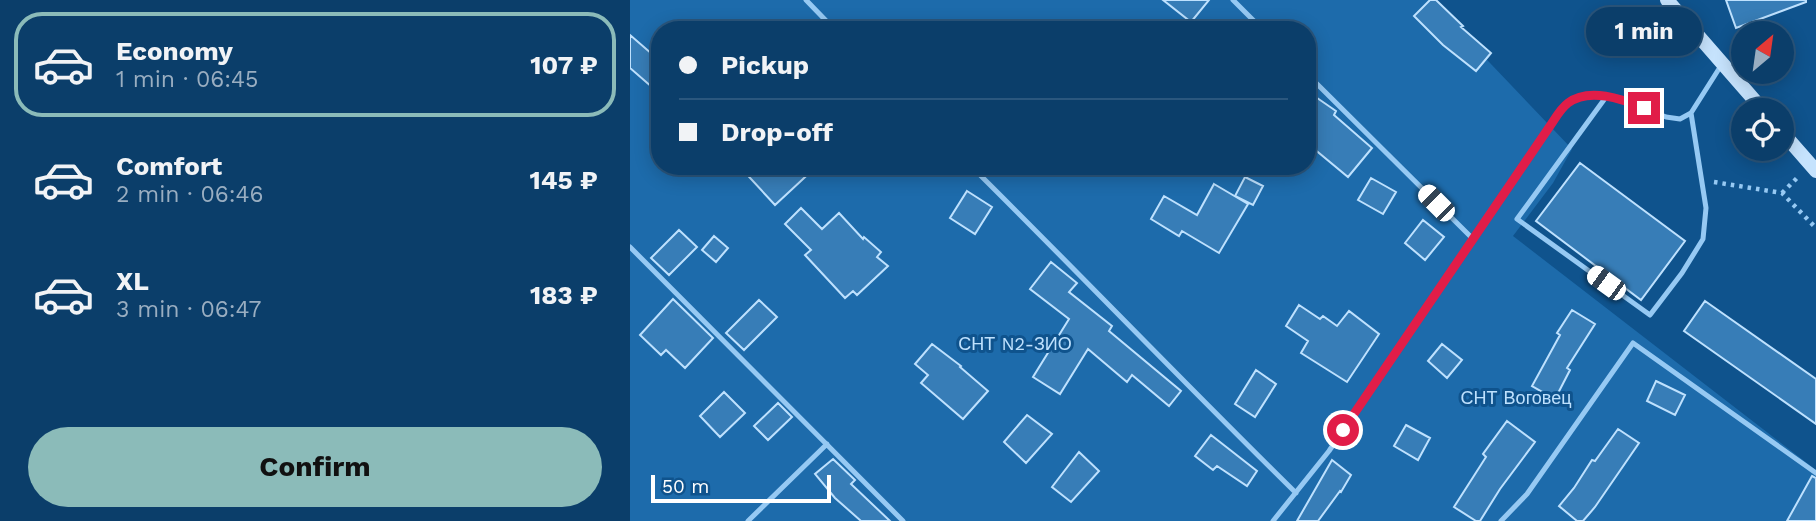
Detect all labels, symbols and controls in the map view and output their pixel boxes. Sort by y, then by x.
callout: 1 min [1586,7,1702,56]
text: 1 min [1614,18,1674,45]
north arrow [1731,21,1794,84]
map controls [1731,21,1794,161]
icon: car [32,33,95,96]
text: Economy [116,36,233,66]
text: 107 ₽ [530,50,598,80]
text: Pickup [721,50,809,80]
text: 1 min · 06:45 [116,66,259,93]
route end [1628,92,1660,124]
button: locate [1731,98,1794,161]
text: Drop-off [721,117,833,147]
icon: car [32,148,95,211]
text: Comfort [116,151,222,181]
text: 145 ₽ [530,165,598,195]
text: 2 min · 06:46 [116,181,264,208]
car [1414,181,1459,225]
car [1583,262,1630,304]
icon: car [32,263,95,326]
text: XL [116,266,149,296]
text: 183 ₽ [530,280,598,310]
text: 3 min · 06:47 [116,296,261,323]
park label: СНТ N2-ЗИО [958,333,1072,354]
park label: СНТ Воговец [1460,387,1572,408]
route start [1327,414,1359,446]
button: Confirm [28,427,602,507]
scale bar [651,472,831,504]
text: 50 m [662,475,709,498]

